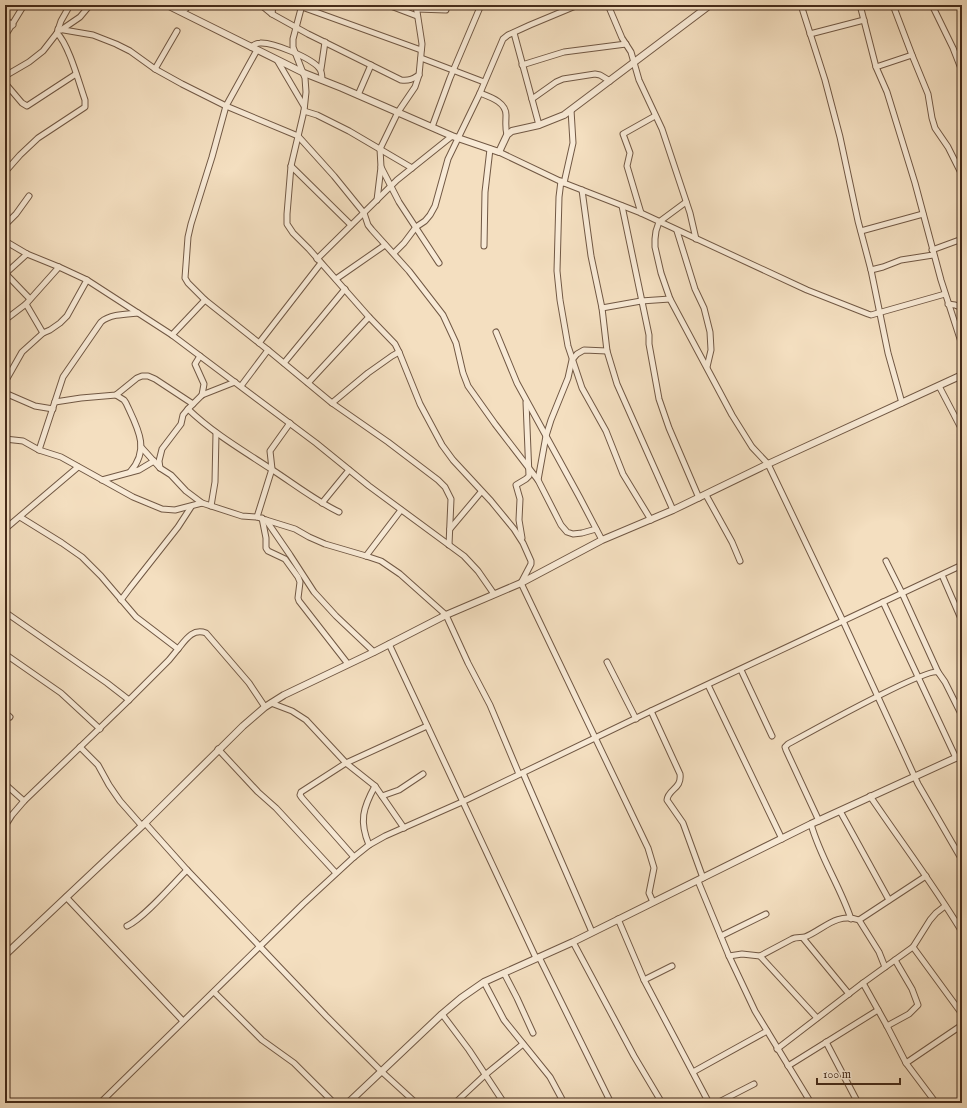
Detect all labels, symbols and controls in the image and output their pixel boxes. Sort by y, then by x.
scale bar [817,1060,900,1086]
text: 100 m [823,1067,851,1082]

